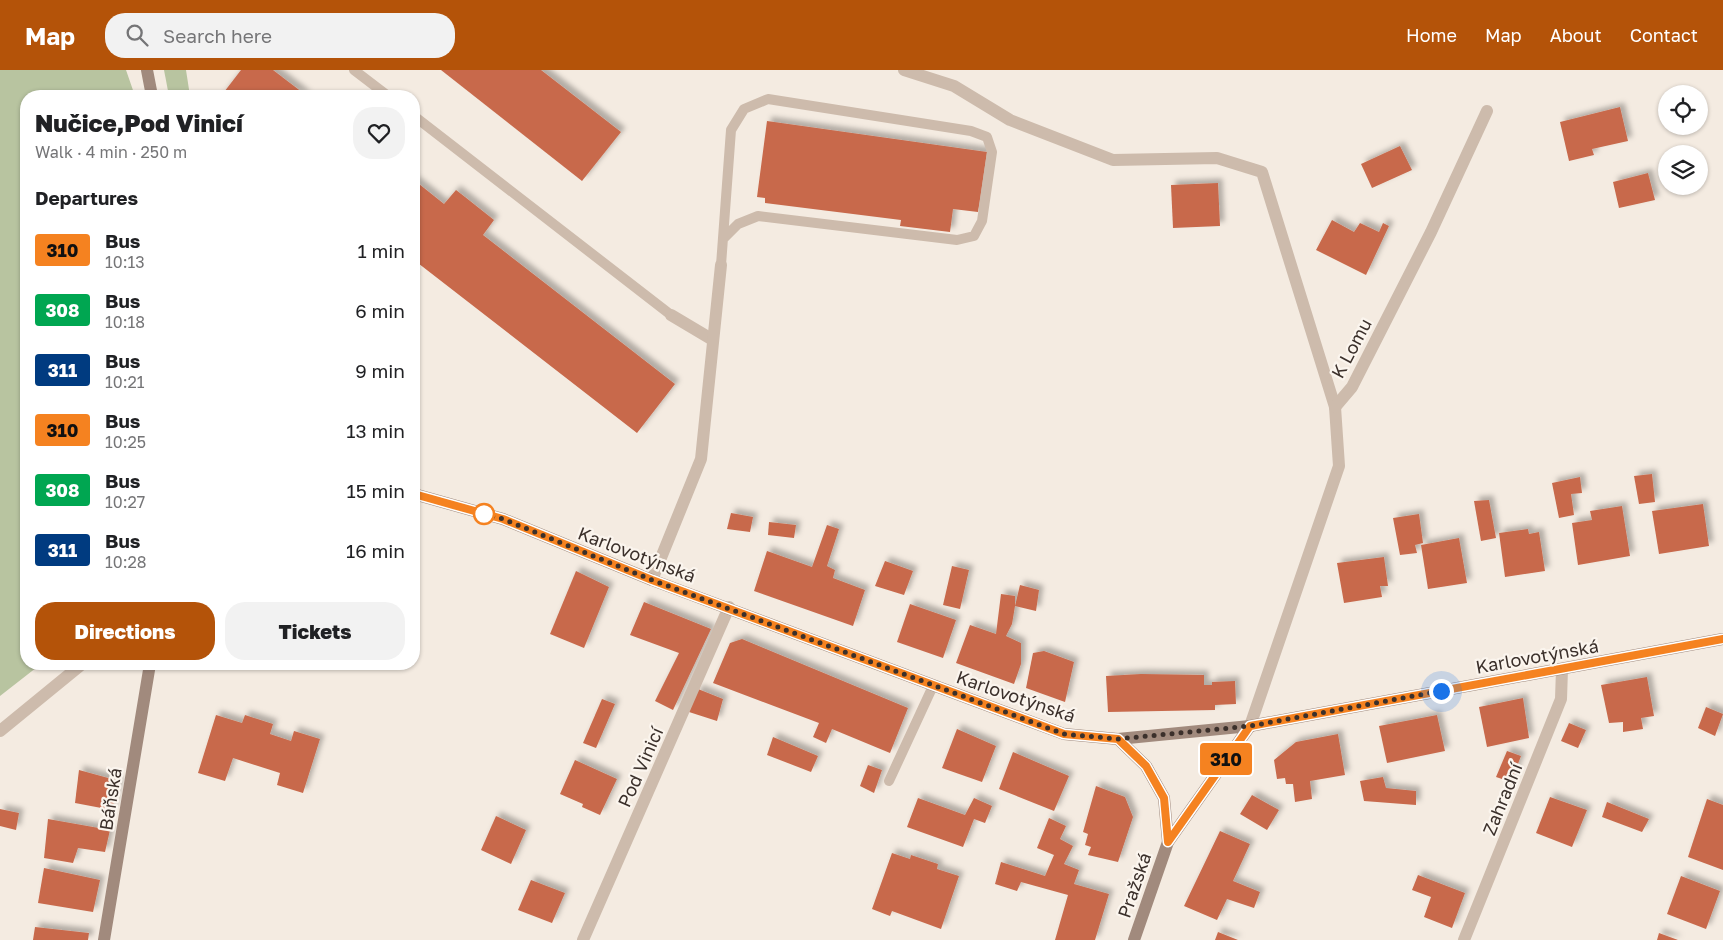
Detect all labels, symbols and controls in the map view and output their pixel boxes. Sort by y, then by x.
search box [105,13,455,58]
text: Map [25,21,75,50]
icon: search [123,21,151,49]
text: Search here [163,24,272,47]
text: Home [1406,24,1457,46]
text: Map [1485,24,1522,46]
text: About [1550,24,1602,46]
text: Contact [1630,24,1698,46]
map controls [1658,85,1708,195]
button: locate [1658,85,1708,135]
button: heart [353,107,405,159]
text: Nučice,Pod Vinicí [35,108,243,137]
text: Walk · 4 min · 250 m [35,142,187,162]
button: layers [1658,145,1708,195]
text: Departures [35,186,138,209]
text: Bus [105,229,140,252]
text: 310 [47,239,78,261]
text: 1 min [357,239,405,262]
text: 10:13 [105,252,145,272]
text: Bus [105,289,140,312]
text: 308 [45,299,80,321]
text: 6 min [355,299,405,322]
text: 10:18 [105,312,145,332]
street label: K Lomu [1326,314,1376,382]
text: Bus [105,349,140,372]
text: 311 [48,359,77,381]
text: 9 min [355,359,405,382]
text: 10:21 [105,372,145,392]
text: Bus [105,409,140,432]
text: 310 [47,419,78,441]
text: 13 min [346,419,405,442]
text: 10:25 [105,432,146,452]
text: Bus [105,469,140,492]
text: 308 [45,479,80,501]
text: 15 min [346,479,405,502]
text: 10:27 [105,492,145,512]
unlabelled marker [473,503,495,525]
street label: Karlovotýnská [575,521,699,587]
text: Bus [105,529,140,552]
text: 311 [48,539,77,561]
text: 16 min [346,539,405,562]
text: 10:28 [105,552,147,572]
button: Directions [35,602,215,660]
button: Tickets [225,602,405,660]
street label: Karlovotýnská [1474,634,1600,678]
street label: Karlovotýnská [954,665,1078,727]
your location [1429,679,1454,704]
street label: Pod Vinicí [613,722,668,810]
line badge: 310 [1197,743,1255,775]
text: 310 [1210,748,1242,770]
street label: Zahradní [1478,759,1527,838]
street label: Báňská [94,766,126,832]
street label: Pražská [1113,849,1155,921]

